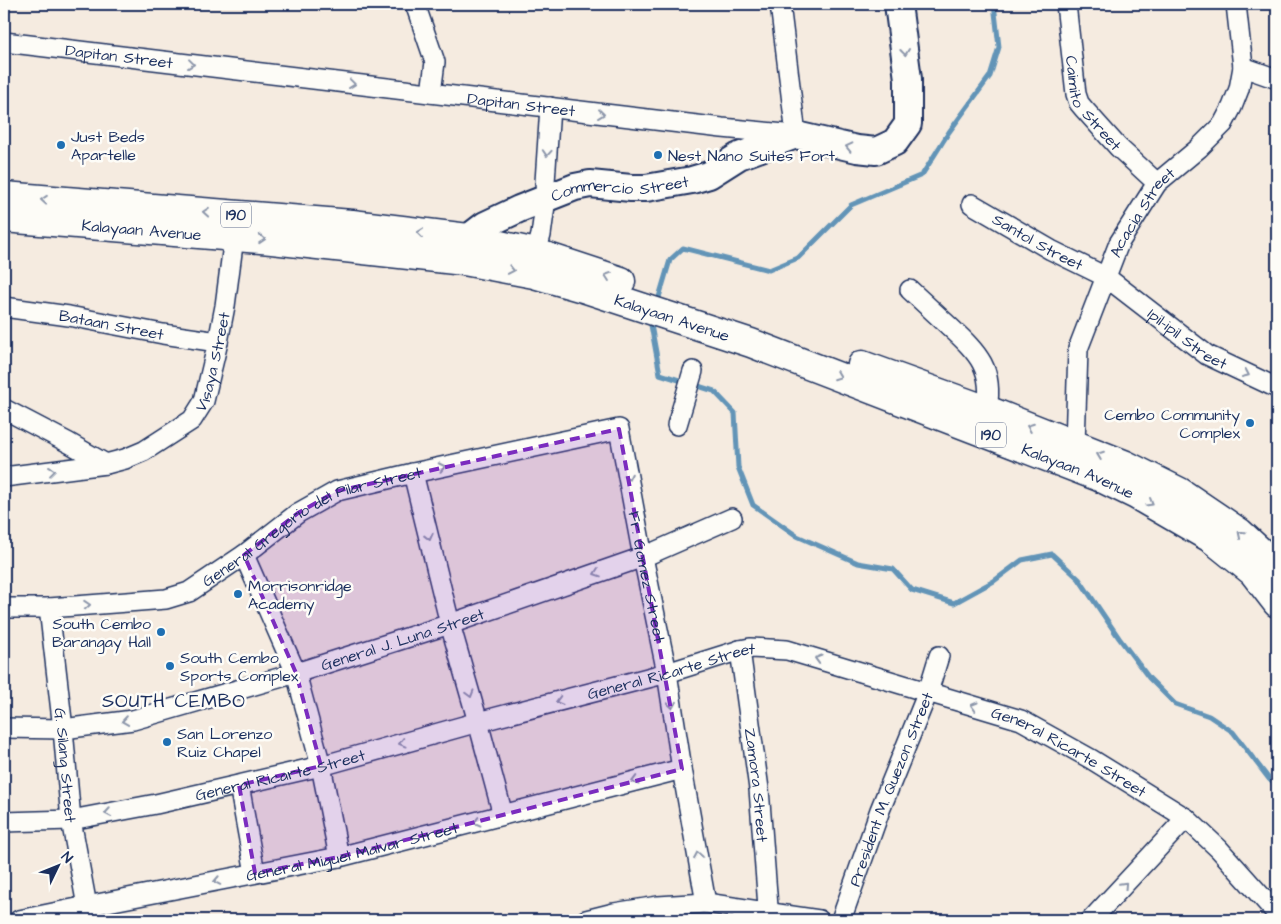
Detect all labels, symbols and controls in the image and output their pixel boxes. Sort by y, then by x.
street label: Dapitan Street [64,39,175,74]
one-way arrow [899,48,909,56]
street label: Caimito Street [1060,55,1127,156]
one-way arrow [187,58,195,69]
one-way arrow [349,78,357,89]
street label: Dapitan Street [466,88,577,122]
one-way arrow [597,108,605,119]
place label: Just Beds Apartelle [71,126,145,166]
marker: Just Beds Apartelle [55,139,67,151]
one-way arrow [844,142,853,153]
place label: Nest Nano Suites Fort [668,145,835,167]
one-way arrow [542,149,553,157]
marker: Nest Nano Suites Fort [652,149,664,161]
street label: Acacia Street [1105,162,1180,261]
street label: Commercio Street [548,171,691,207]
one-way arrow [40,195,48,206]
road number: 190 [221,202,251,228]
one-way arrow [202,207,210,218]
street label: Santol Street [988,208,1087,276]
street label: Kalayaan Avenue [81,214,202,246]
one-way arrow [416,228,424,239]
one-way arrow [258,234,266,245]
one-way arrow [507,264,516,274]
one-way arrow [604,272,613,282]
street label: Kalayaan Avenue [611,289,733,347]
street label: Ipil-ipil Street [1143,303,1231,375]
street label: Bataan Street [58,305,166,346]
street label: Visaya Street [190,310,236,416]
one-way arrow [1241,367,1250,378]
one-way arrow [833,370,841,380]
place label: Cembo Community Complex [1104,404,1240,444]
marker: Cembo Community Complex [1244,417,1256,429]
road number: 190 [976,422,1006,448]
one-way arrow [1026,423,1035,433]
street label: Kalayaan Avenue [1018,438,1138,505]
one-way arrow [1097,451,1105,461]
street label: General Gregorio del Pilar Street [198,461,424,592]
one-way arrow [437,462,446,473]
one-way arrow [48,466,56,477]
one-way arrow [623,472,633,481]
one-way arrow [1144,497,1153,507]
street label: Fr. Gomez Street [623,509,671,645]
one-way arrow [1238,531,1247,540]
one-way arrow [423,533,434,542]
one-way arrow [593,567,602,577]
place label: Morrisonridge Academy [248,575,352,616]
marker: Morrisonridge Academy [232,588,244,600]
one-way arrow [84,599,92,610]
street label: General J. Luna Street [318,603,488,676]
place label: South Cembo Barangay Hall [52,613,151,654]
marker: South Cembo Barangay Hall [155,626,167,638]
street label: General Ricarte Street [585,638,756,705]
place label: South Cembo Sports Complex [180,647,299,687]
one-way arrow [814,654,823,665]
marker: South Cembo Sports Complex [164,660,176,672]
district label: SOUTH CEMBO [102,688,246,715]
street label: President M. Quezon Street [844,688,939,889]
one-way arrow [464,690,475,699]
one-way arrow [555,695,564,706]
one-way arrow [666,701,677,709]
one-way arrow [970,701,978,711]
street label: General Ricarte Street [989,702,1151,803]
street label: G. Silang Street [49,707,81,824]
one-way arrow [121,715,129,726]
place label: San Lorenzo Ruiz Chapel [177,723,272,763]
street label: Zamora Street [739,726,773,843]
marker: San Lorenzo Ruiz Chapel [161,736,173,748]
one-way arrow [399,738,407,748]
street label: General Ricarte Street [193,744,368,807]
one-way arrow [630,775,639,786]
one-way arrow [103,808,112,818]
one-way arrow [473,816,482,827]
street label: General Miguel Malvar Street [244,817,461,887]
north arrow [32,842,82,892]
text: N [56,848,77,868]
one-way arrow [693,850,703,859]
one-way arrow [212,875,221,885]
one-way arrow [1118,881,1127,890]

